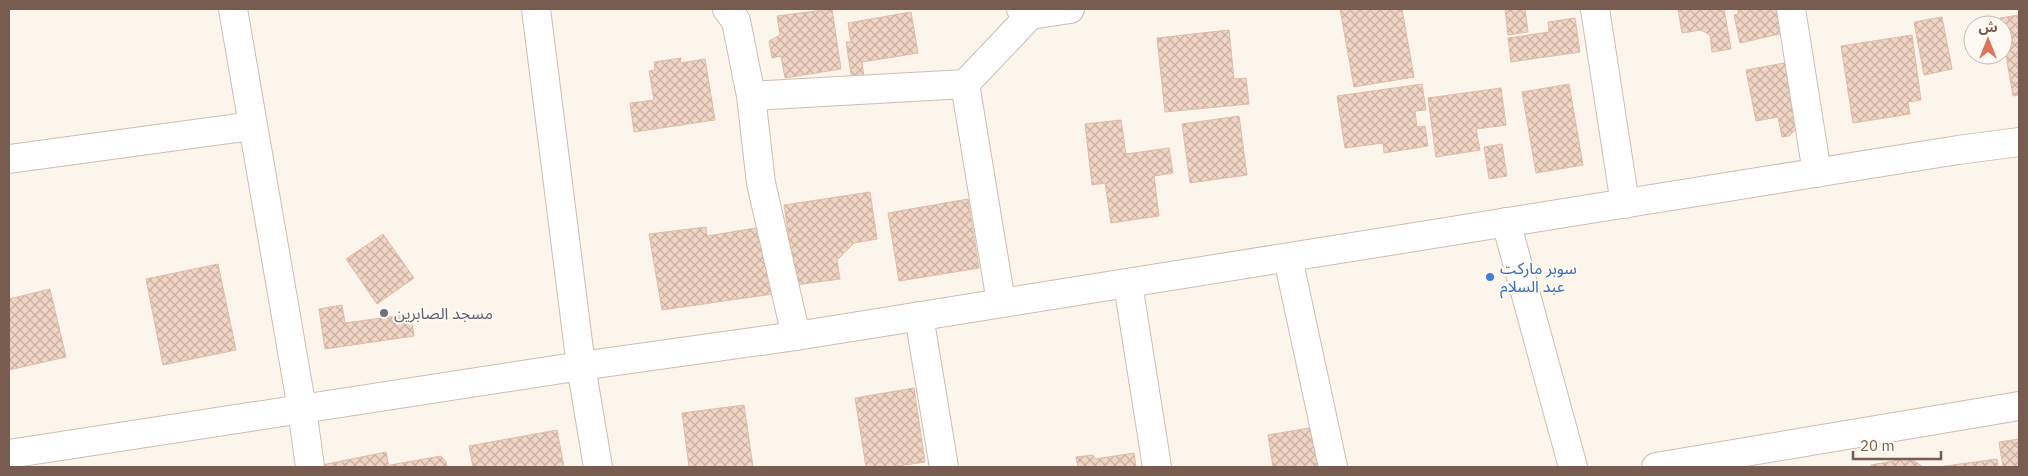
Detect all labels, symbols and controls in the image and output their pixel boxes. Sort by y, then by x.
north arrow [1963,15,2013,65]
text: ش [1978,18,1998,36]
place label: سوبر ماركت عبد السلام [1500,258,1577,299]
marker: سوبر ماركت عبد السلام [1484,271,1496,283]
place label: مسجد الصابرين [394,303,493,323]
marker: مسجد الصابرين [378,307,390,319]
scale bar [1853,428,1940,460]
text: 20 m [1860,436,1895,455]

